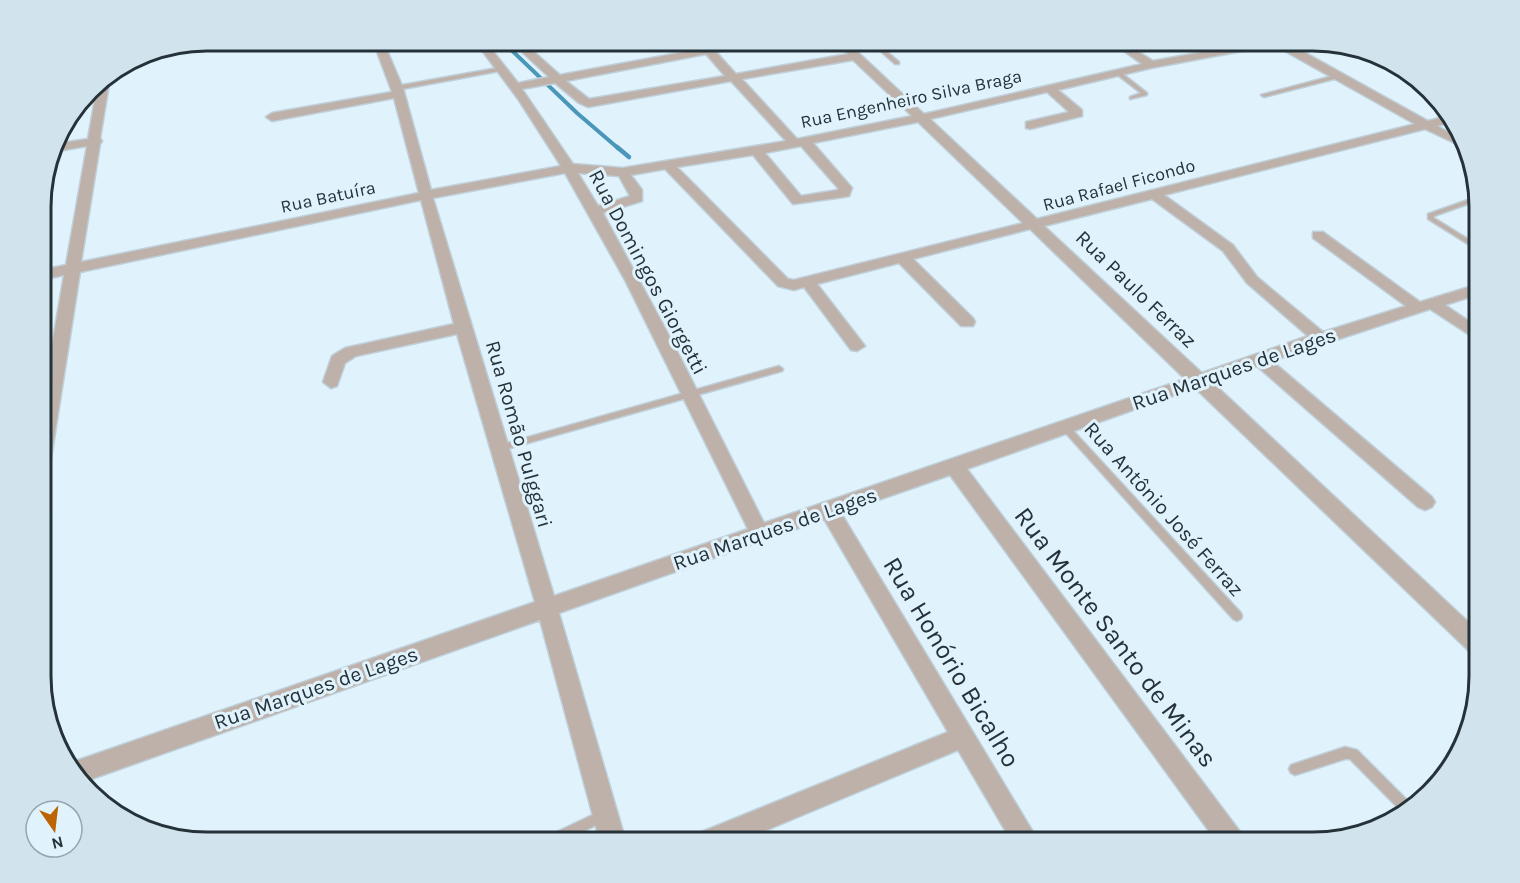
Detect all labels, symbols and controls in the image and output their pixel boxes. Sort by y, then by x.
street label: Rua Engenheiro Silva Braga [798,65,1024,133]
street label: Rua Rafael Ficondo [1040,154,1198,216]
street label: Rua Domingos Giorgetti [584,165,712,379]
street label: Rua Batuíra [278,176,378,218]
street label: Rua Paulo Ferraz [1071,225,1201,353]
street label: Rua Marques de Lages [1129,323,1339,415]
street label: Rua Romão Pulggari [481,338,557,530]
street label: Rua Antônio José Ferraz [1079,417,1249,601]
street label: Rua Marques de Lages [670,483,880,575]
street label: Rua Monte Santo de Minas [1008,501,1224,773]
street label: Rua Honório Bicalho [876,551,1027,773]
street label: Rua Marques de Lages [211,642,421,734]
north arrow [24,799,84,859]
text: N [50,832,65,854]

